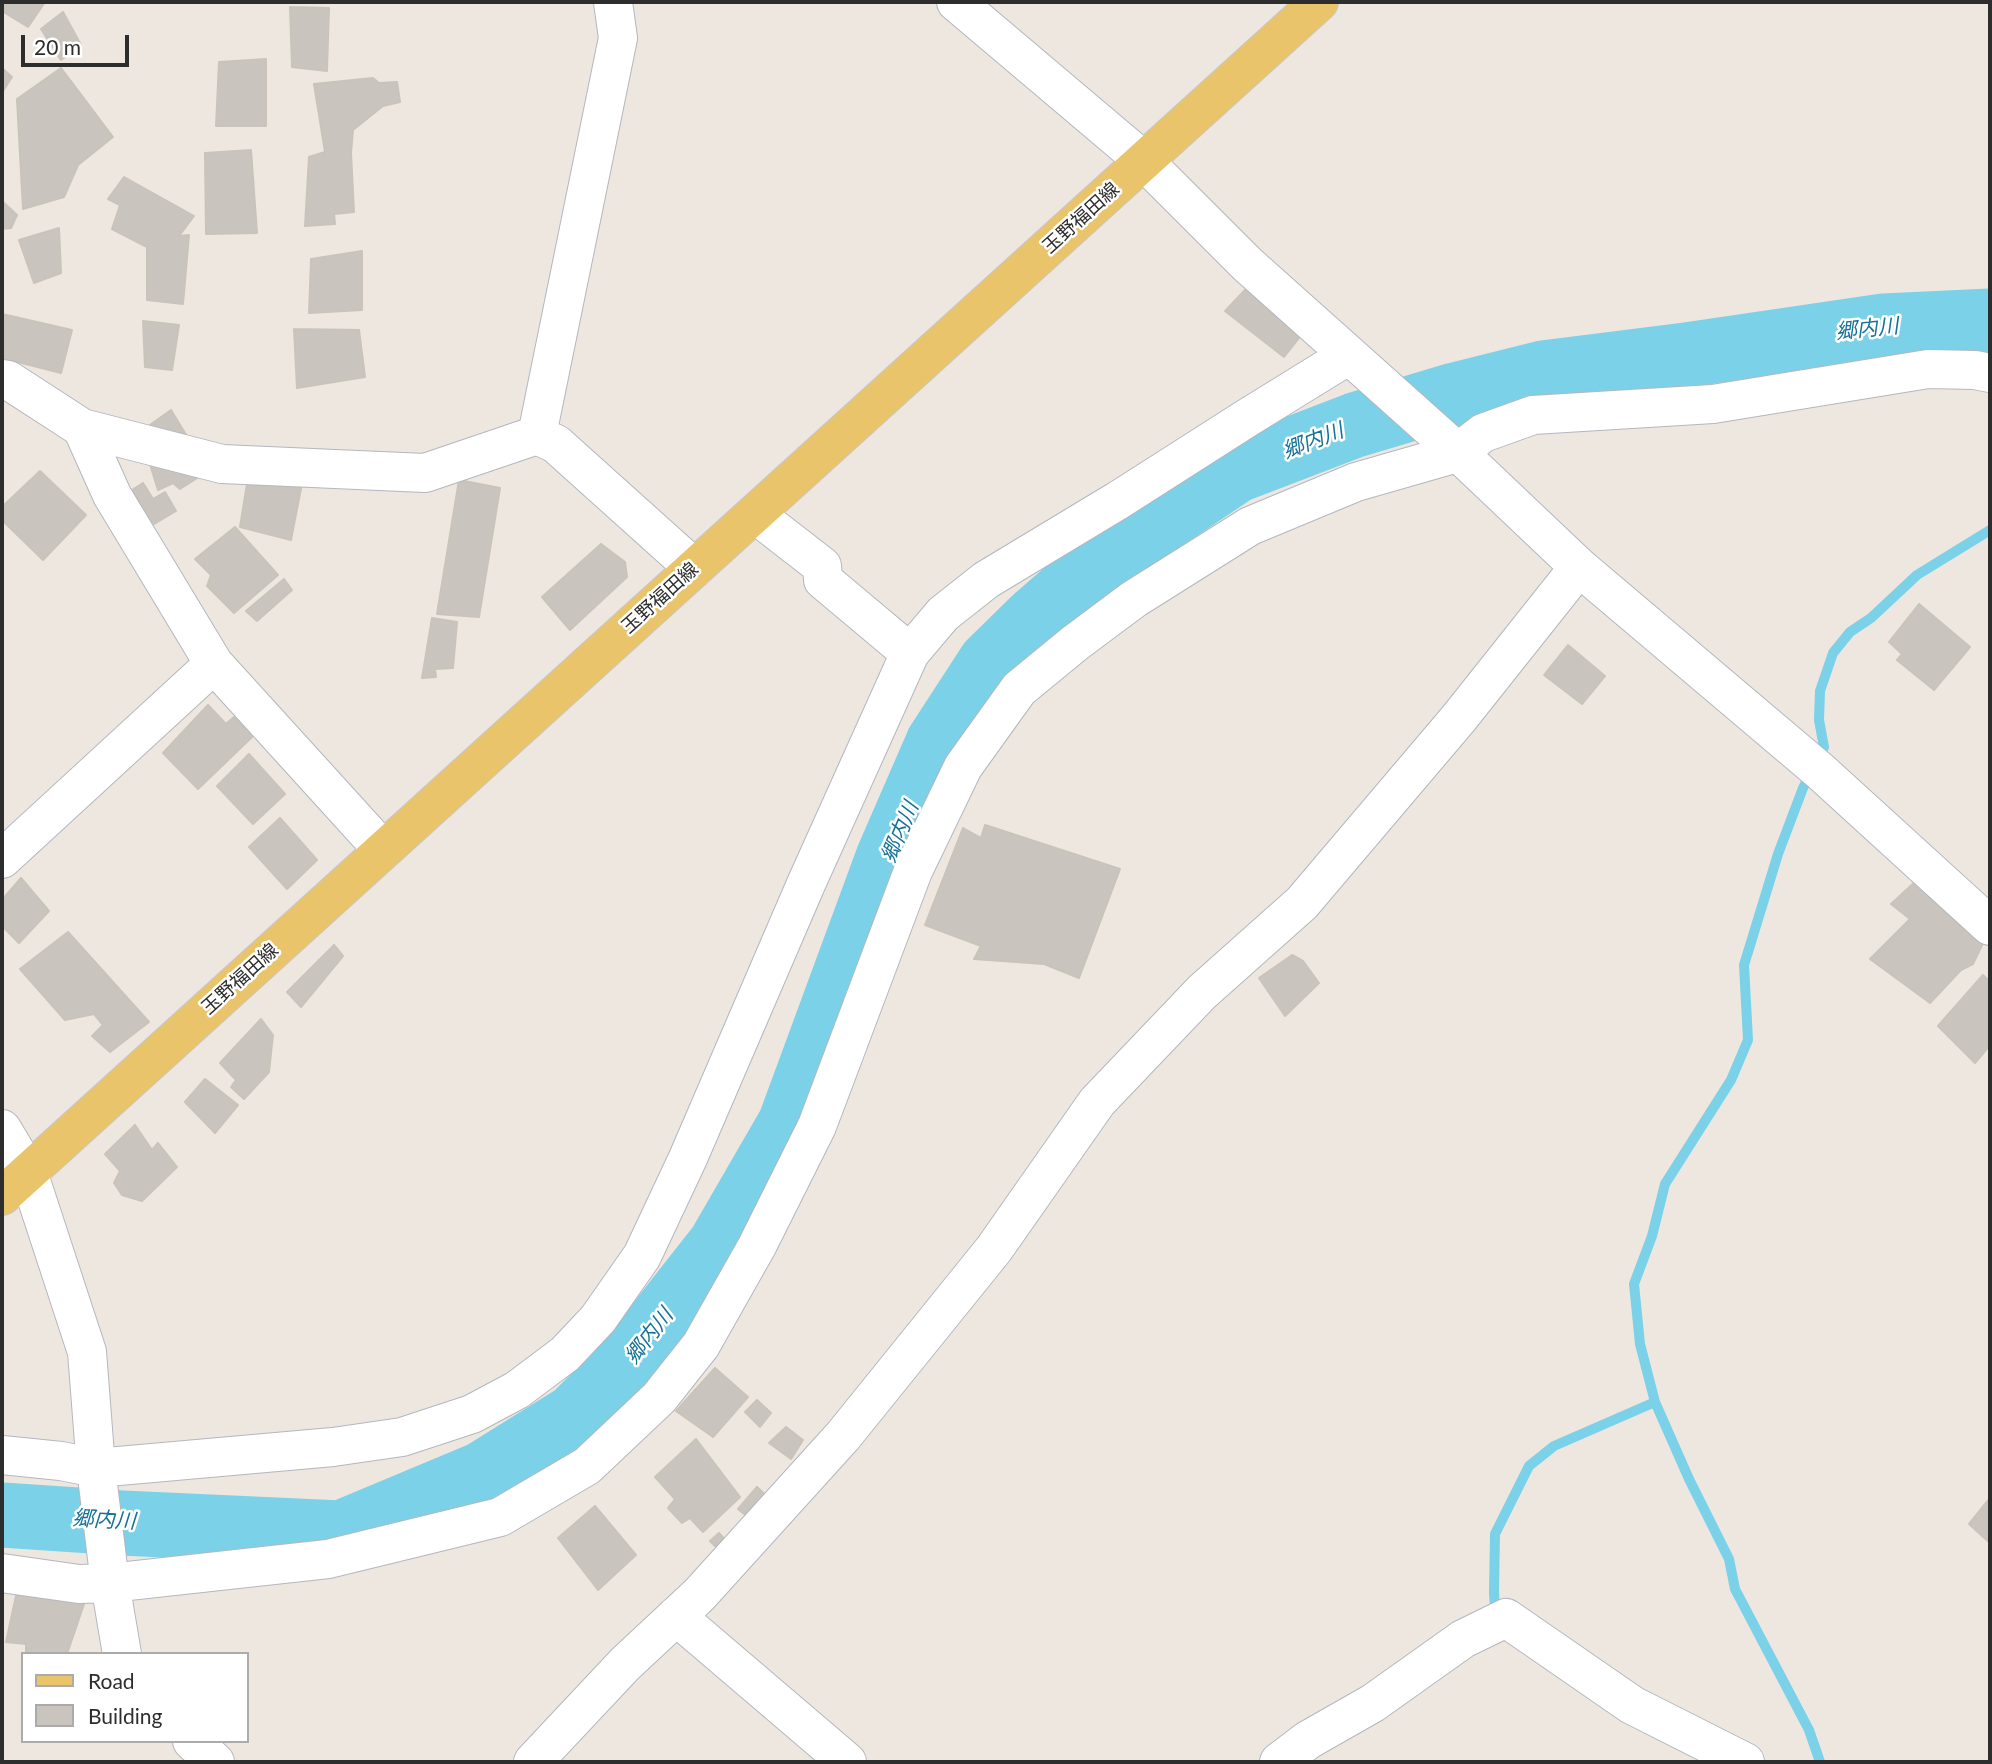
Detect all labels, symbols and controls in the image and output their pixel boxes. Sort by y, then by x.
scale bar [24,21,133,65]
text: 20 m [34,34,81,59]
street label: 玉野福田線 [1038,178,1124,258]
water label: 郷内川 [1834,313,1900,345]
water label: 郷内川 [1279,418,1347,464]
street label: 玉野福田線 [617,558,703,638]
water label: 郷内川 [876,798,924,866]
street label: 玉野福田線 [197,939,283,1019]
water label: 郷内川 [620,1303,678,1369]
water label: 郷内川 [72,1506,136,1534]
legend [21,1652,248,1743]
text: Road [88,1668,135,1693]
text: Building [88,1703,163,1728]

